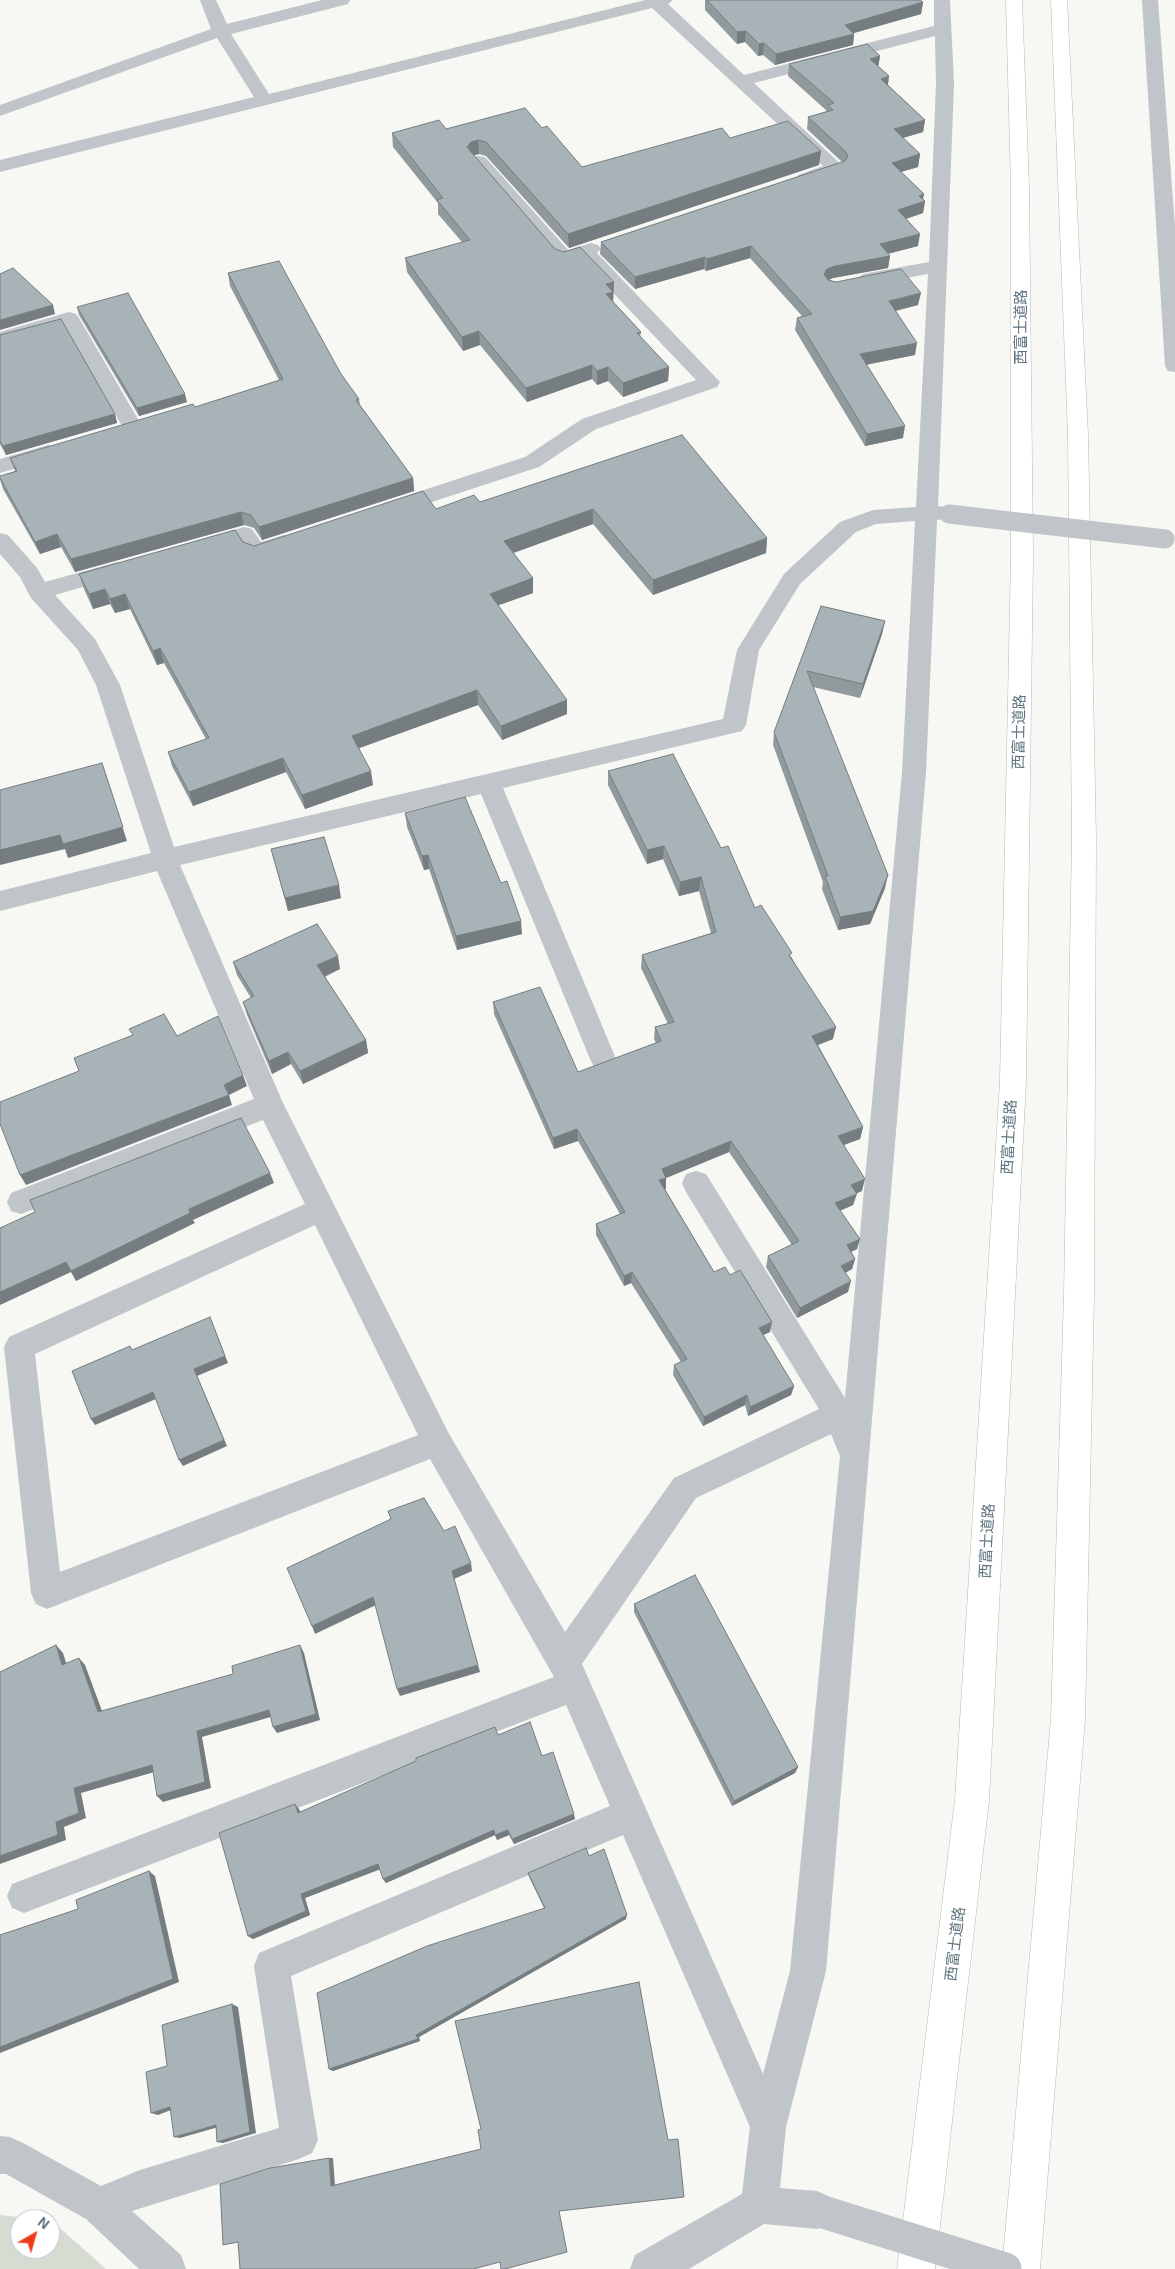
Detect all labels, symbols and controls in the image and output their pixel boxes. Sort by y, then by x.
street label: 西富士道路 [1012,290,1030,364]
street label: 西富士道路 [1009,694,1029,770]
street label: 西富士道路 [998,1099,1020,1175]
street label: 西富士道路 [976,1503,998,1579]
street label: 西富士道路 [941,1906,969,1982]
north arrow [10,2209,60,2259]
text: N [35,2213,53,2232]

